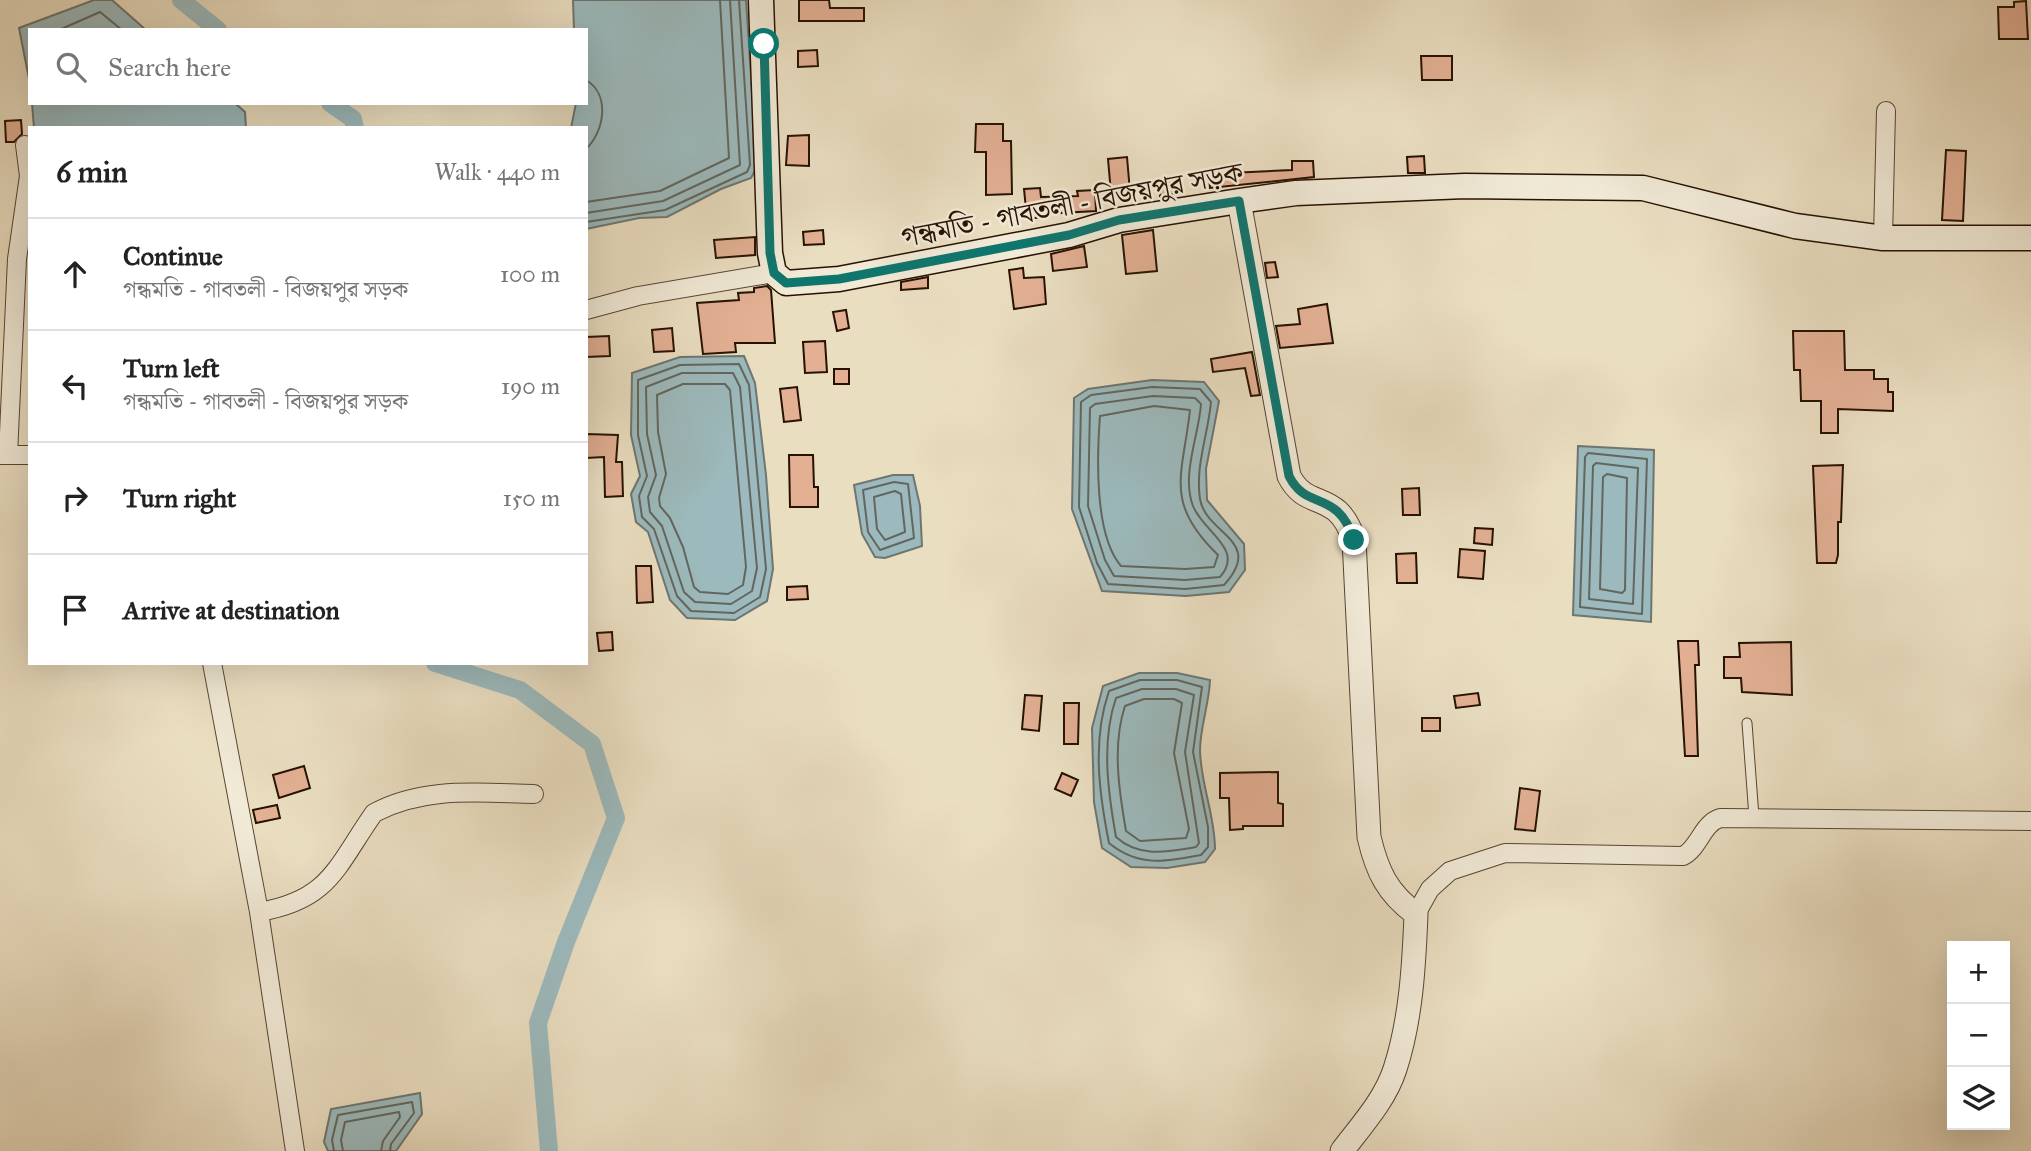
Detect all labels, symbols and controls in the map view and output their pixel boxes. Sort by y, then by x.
search box [28,28,588,105]
route start [748,28,779,59]
icon: search [52,48,90,86]
text: Search here [108,51,231,83]
text: 6 min [56,154,128,190]
street label: গন্ধমতি - গাবতলী - বিজয়পুর সড়ক [898,154,1247,255]
text: Walk · 440 m [434,158,560,186]
text: Continue [123,240,223,272]
icon: ahead [56,255,94,293]
text: 100 m [500,260,560,288]
text: গন্ধমতি - গাবতলী - বিজয়পুর সড়ক [123,275,408,303]
text: Turn left [123,352,219,384]
icon: left [56,367,94,405]
text: 190 m [501,372,560,400]
text: গন্ধমতি - গাবতলী - বিজয়পুর সড়ক [123,387,408,415]
icon: right [56,479,94,517]
text: Turn right [123,482,236,514]
text: 150 m [503,484,560,512]
route end [1338,524,1369,555]
icon: arrive [56,591,94,629]
text: Arrive at destination [123,594,340,626]
map controls [1947,941,2010,1130]
button: + [1947,941,2010,1004]
button: − [1947,1004,2010,1067]
button: layers [1947,1067,2010,1130]

